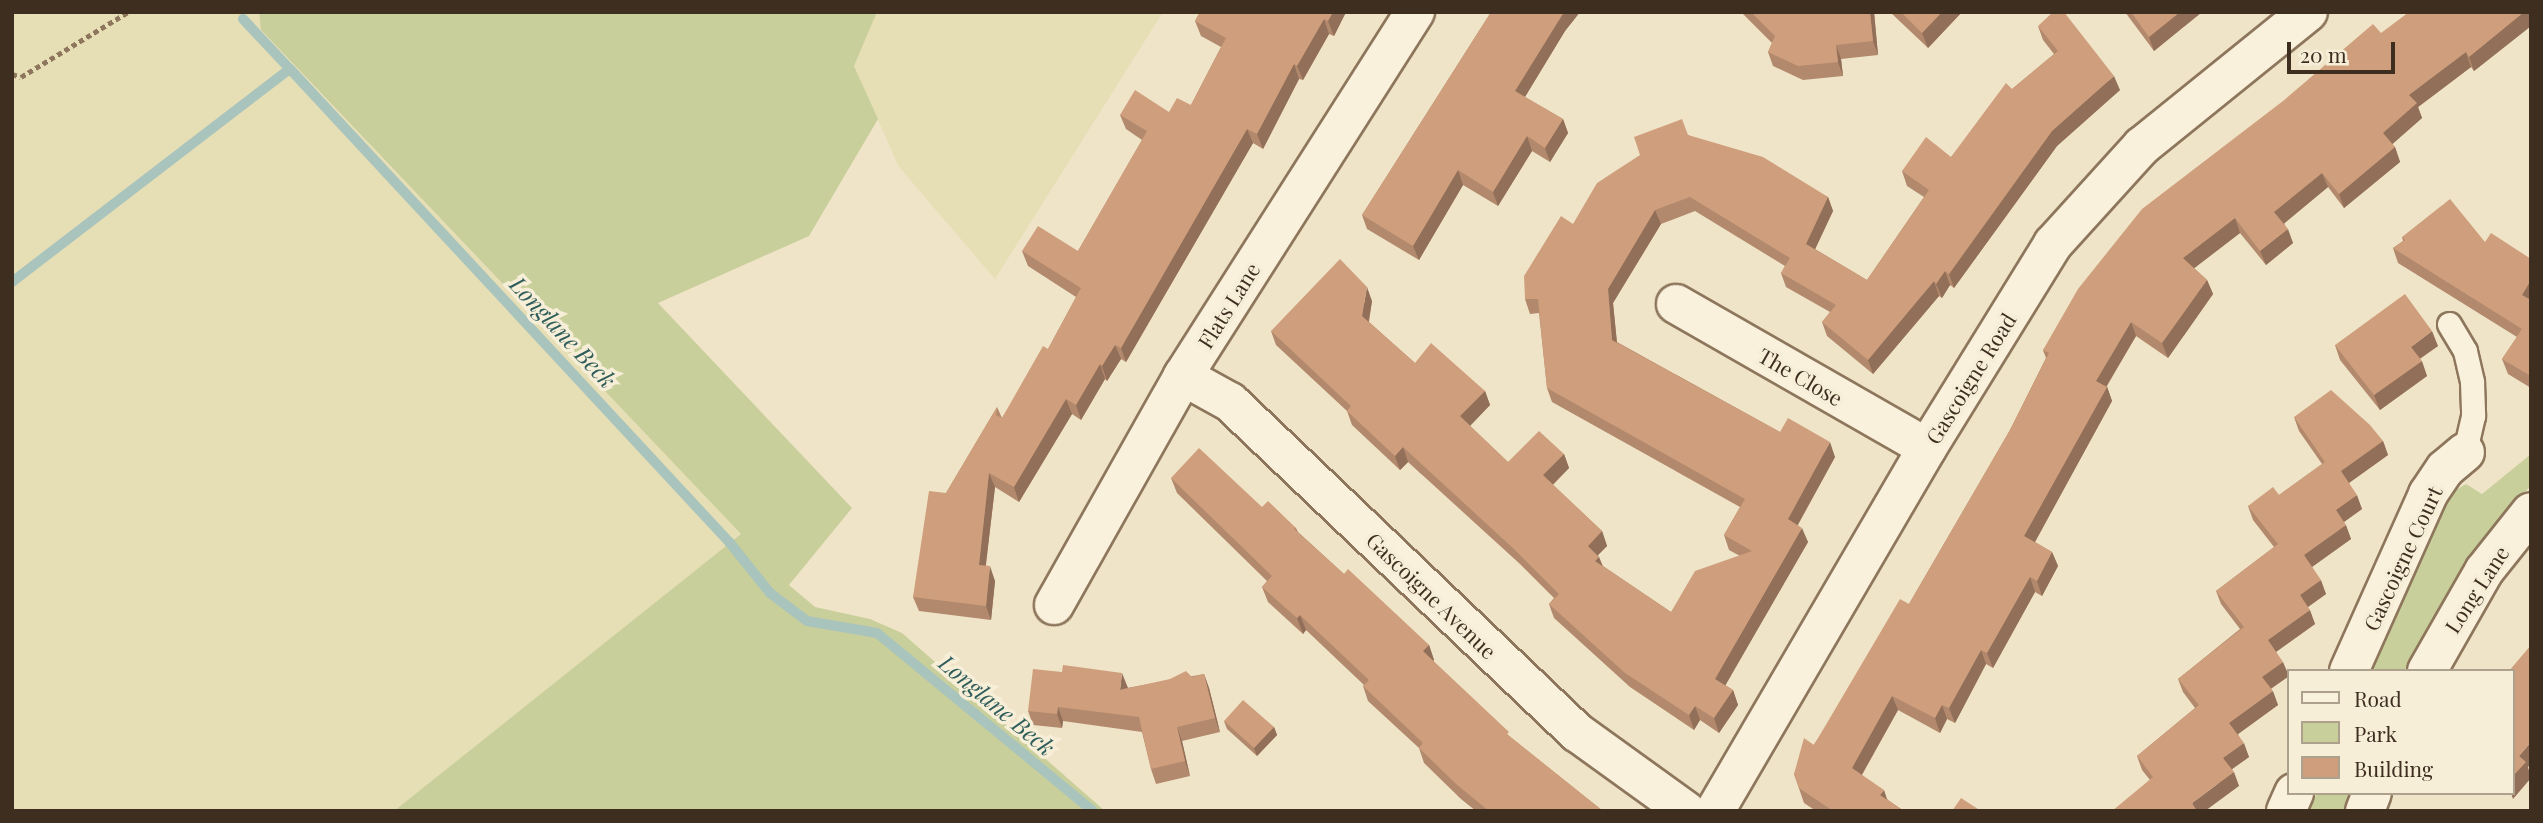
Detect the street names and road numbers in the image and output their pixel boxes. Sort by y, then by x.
street label: Flats Lane [1192,257,1264,353]
street label: Gascoigne Road [1920,308,2020,448]
street label: The Close [1754,342,1848,410]
street label: Gascoigne Court [2357,482,2447,634]
street label: Gascoigne Avenue [1362,526,1502,664]
street label: Long Lane [2439,541,2513,637]

